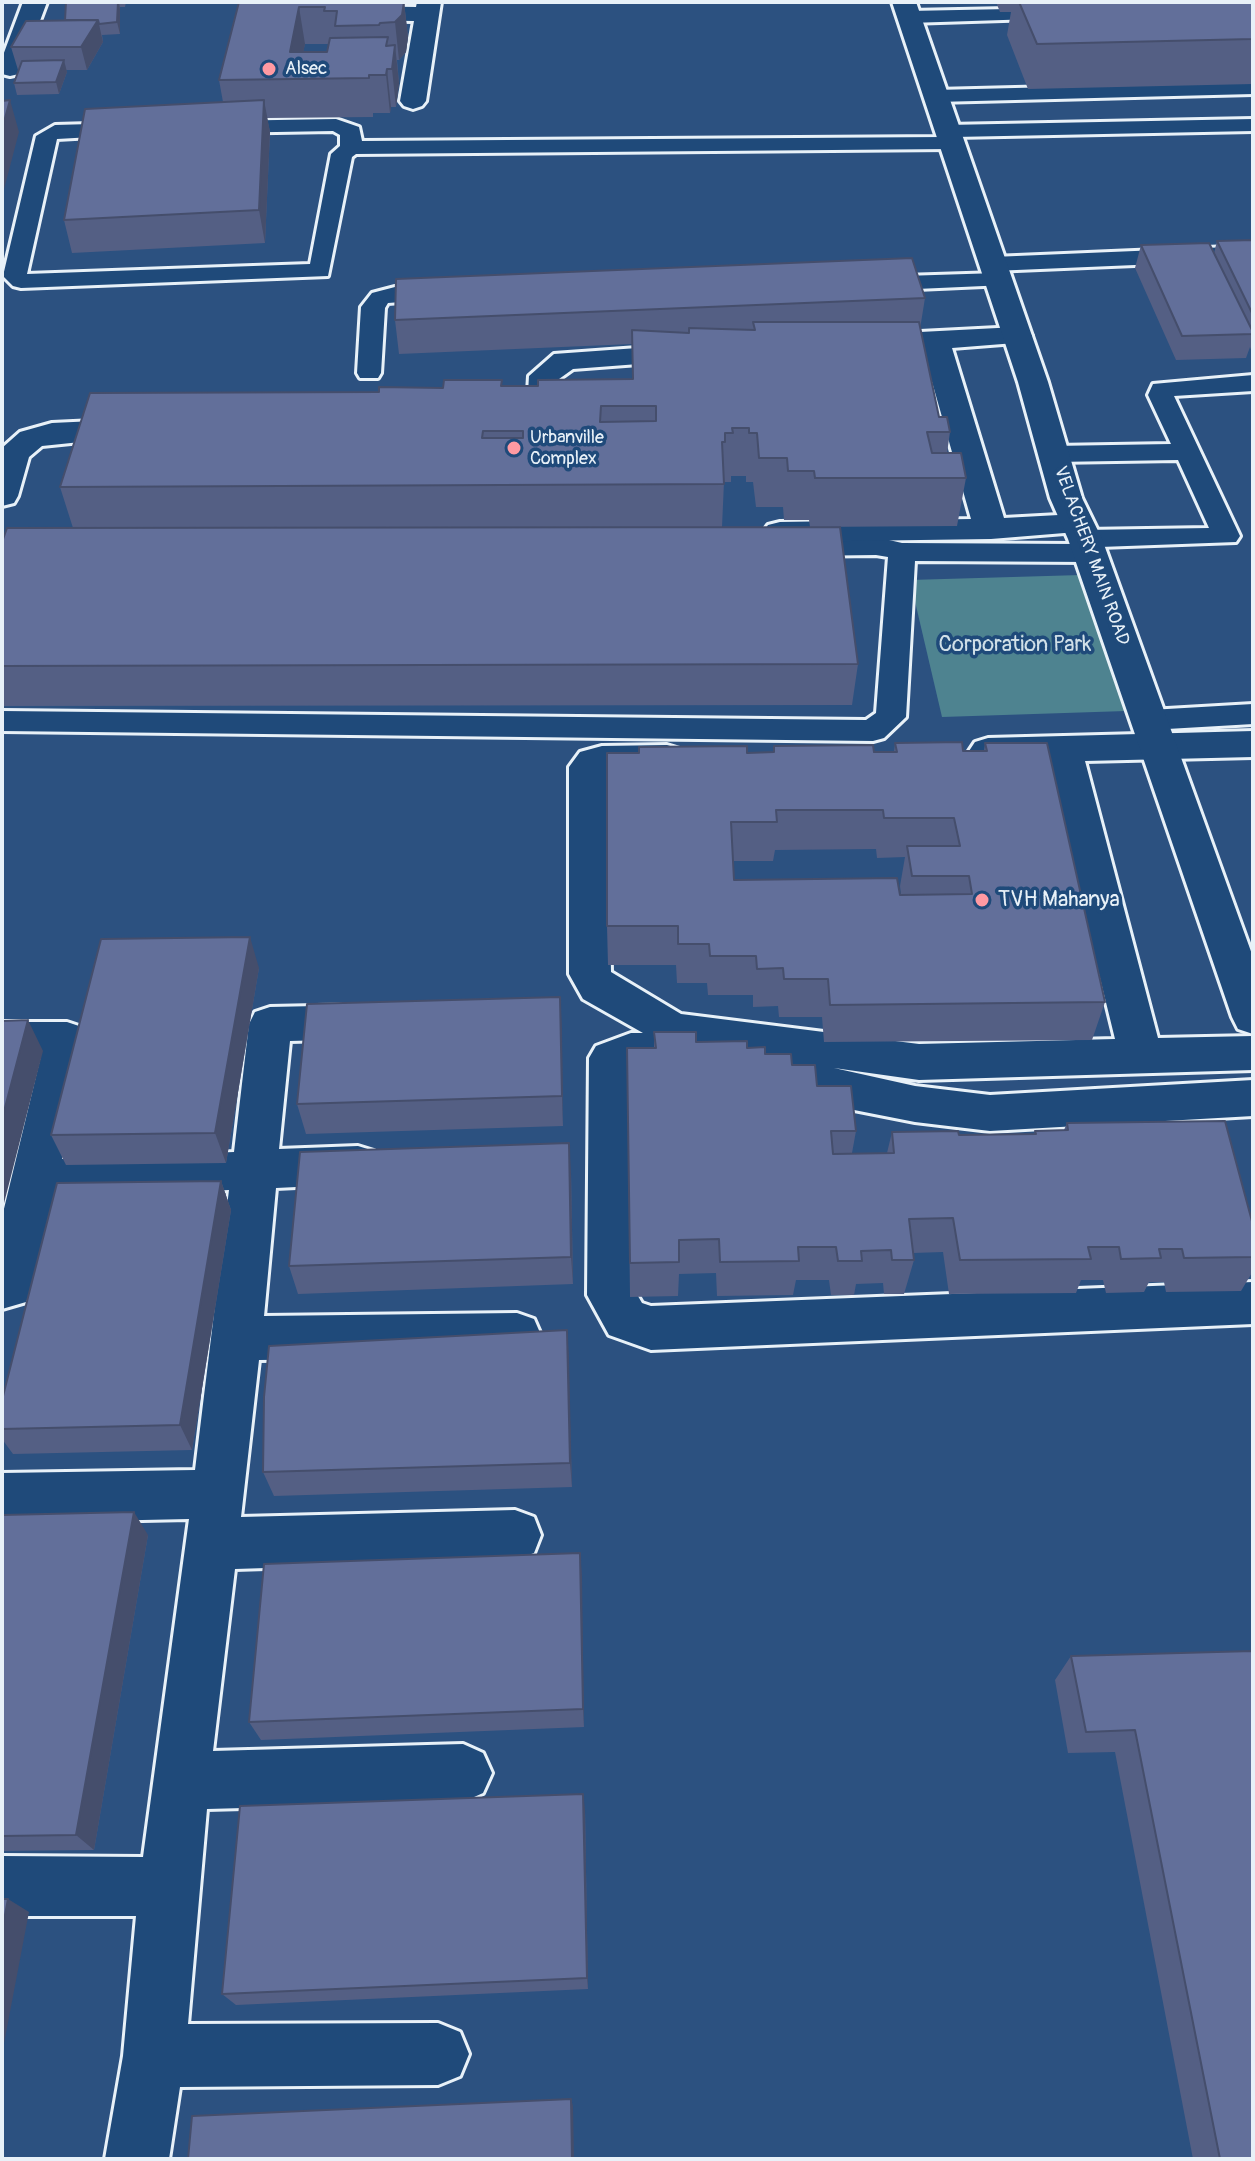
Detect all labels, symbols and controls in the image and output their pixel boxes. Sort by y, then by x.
place label: Alsec [285,58,327,80]
marker: Alsec [260,60,278,78]
place label: Urbanville Complex [530,427,604,470]
marker: Urbanville Complex [505,439,523,457]
street label: VELACHERY MAIN ROAD [1048,463,1134,649]
park label: Corporation Park [939,632,1091,658]
place label: TVH Mahanya [998,887,1120,913]
marker: TVH Mahanya [973,891,991,909]

